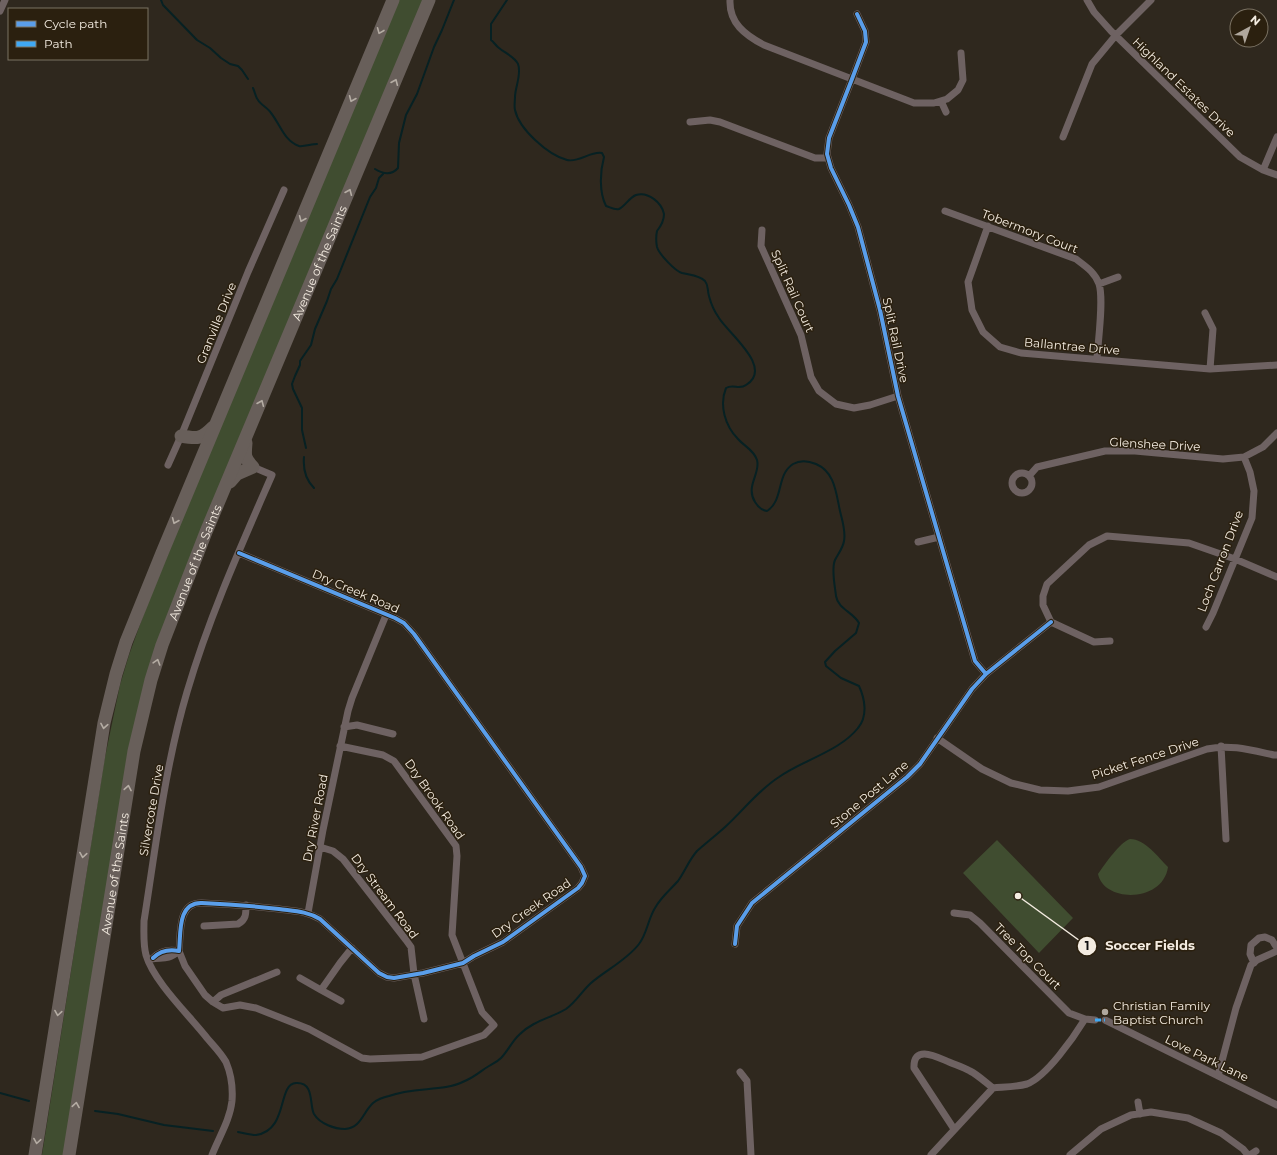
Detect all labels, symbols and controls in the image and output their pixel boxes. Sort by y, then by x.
legend [8,8,148,60]
north arrow [1229,8,1269,48]
text: N [1248,12,1263,29]
text: Cycle path [44,16,107,31]
one-way arrow [377,27,385,35]
street label: Highland Estates Drive [1130,34,1238,140]
text: Path [44,36,73,51]
one-way arrow [390,78,398,86]
one-way arrow [349,94,357,102]
one-way arrow [344,189,352,196]
street label: Avenue of the Saints [288,203,350,323]
street label: Tobermory Court [980,206,1081,256]
one-way arrow [298,215,306,222]
street label: Split Rail Court [768,247,818,335]
street label: Granville Drive [193,280,239,366]
street label: Split Rail Drive [880,296,912,384]
street label: Ballantrae Drive [1024,334,1120,358]
one-way arrow [256,399,264,406]
street label: Glenshee Drive [1109,434,1201,454]
street label: Avenue of the Saints [165,502,224,622]
street label: Loch Carron Drive [1194,508,1246,614]
one-way arrow [172,517,180,525]
street label: Dry Creek Road [310,566,402,616]
one-way arrow [152,659,160,666]
one-way arrow [100,723,108,729]
street label: Picket Fence Drive [1089,734,1201,782]
street label: Dry Brook Road [402,756,468,842]
street label: Stone Post Lane [827,757,911,831]
street label: Silvercote Drive [136,763,166,857]
street label: Dry River Road [299,773,331,863]
one-way arrow [123,785,131,792]
street label: Avenue of the Saints [97,811,131,936]
one-way arrow [79,851,88,858]
street label: Dry Stream Road [348,851,422,941]
street label: Dry Creek Road [488,875,574,941]
street label: Tree Top Court [992,920,1064,992]
callout: Soccer Fields [1077,933,1203,958]
text: Soccer Fields [1105,937,1195,953]
text: 1 [1085,938,1089,953]
place label: Christian Family Baptist Church [1113,998,1210,1027]
marker: Christian Family Baptist Church [1100,1007,1110,1017]
one-way arrow [54,1010,63,1016]
street label: Love Park Lane [1163,1031,1251,1085]
one-way arrow [72,1102,80,1109]
one-way arrow [34,1138,42,1144]

